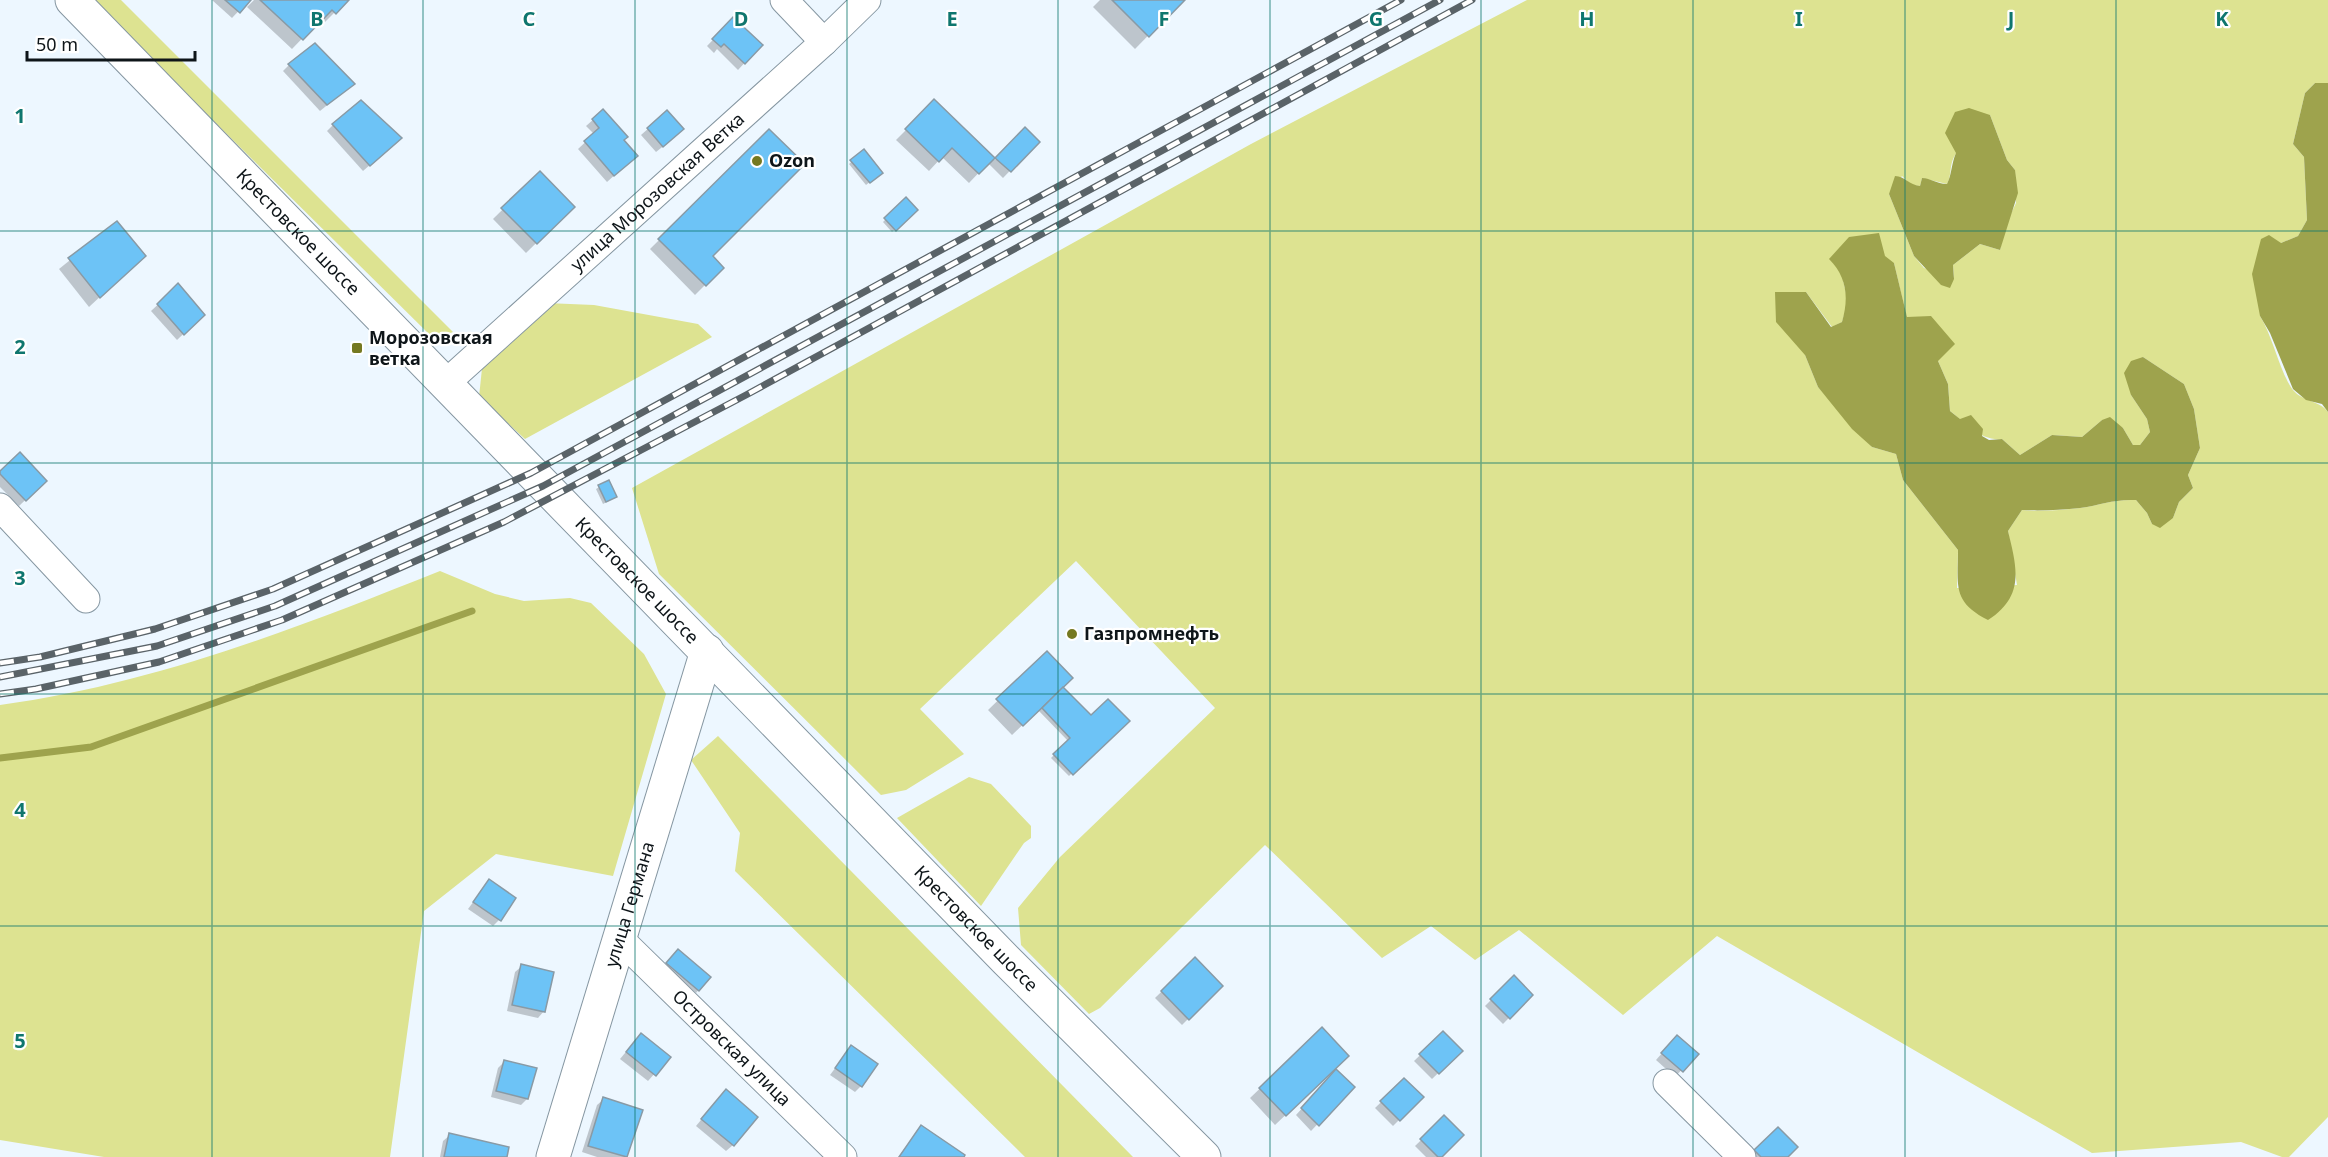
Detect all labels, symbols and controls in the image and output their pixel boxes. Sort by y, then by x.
text: B [310,5,324,32]
text: C [523,5,536,32]
text: D [734,5,748,32]
text: E [946,5,958,32]
text: F [1159,5,1169,32]
text: G [1369,5,1383,32]
text: H [1579,5,1595,32]
text: I [1795,5,1803,32]
text: J [2006,5,2014,32]
text: K [2215,5,2229,32]
scale bar [27,24,195,62]
text: 50 m [36,32,78,56]
text: 1 [14,102,26,129]
street label: улица Морозовская Ветка [565,107,749,276]
place label: Ozon [769,148,815,172]
marker: Ozon [750,154,764,168]
street label: Крестовское шоссе [232,163,366,300]
place label: Морозовская ветка [369,325,493,370]
text: 2 [14,333,26,360]
marker: Морозовская ветка [350,341,364,355]
street label: Крестовское шоссе [571,511,705,648]
text: 3 [14,564,26,591]
place label: Газпромнефть [1084,621,1219,645]
marker: Газпромнефть [1065,627,1079,641]
text: 4 [14,796,26,823]
street label: улица Германа [599,838,659,970]
street label: Крестовское шоссе [909,860,1044,996]
street label: Островская улица [668,984,797,1111]
text: 5 [14,1027,26,1054]

